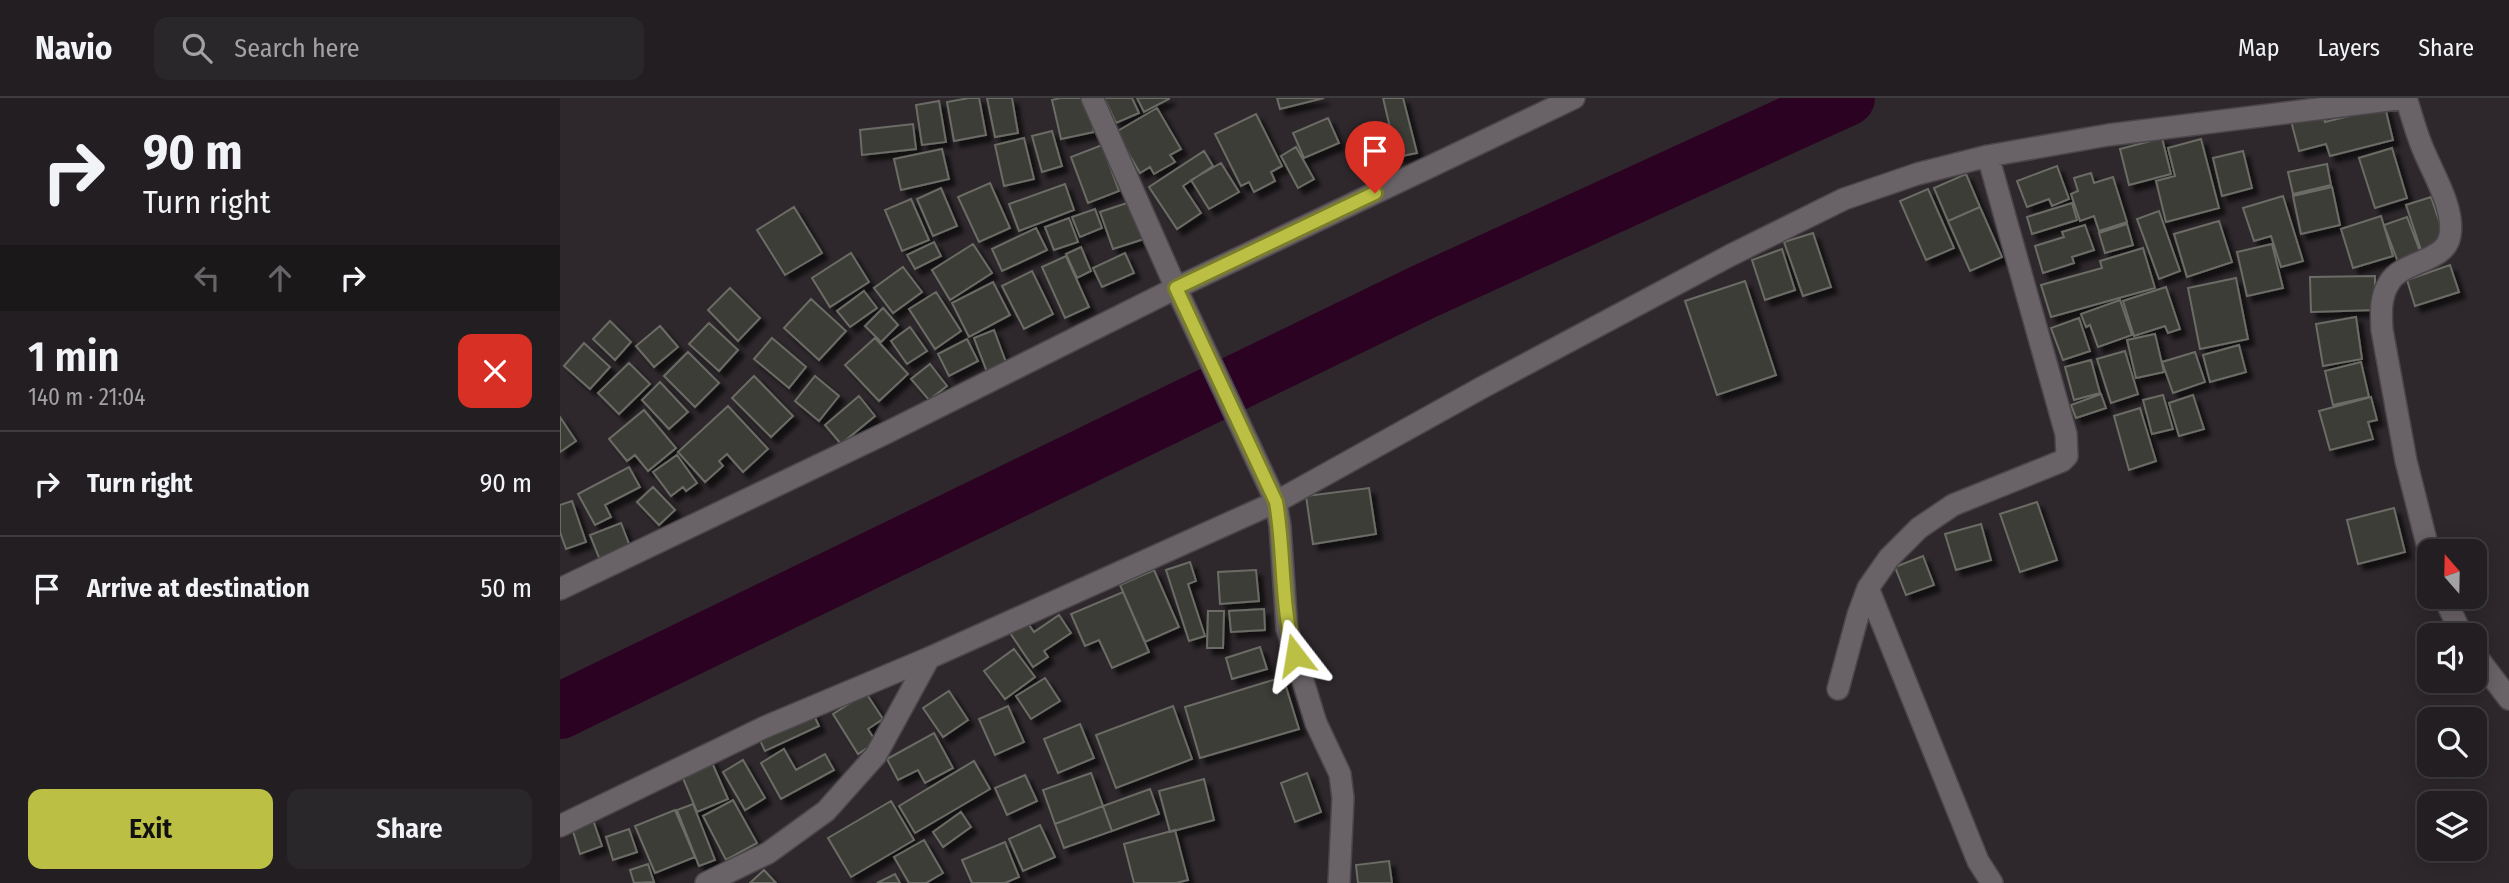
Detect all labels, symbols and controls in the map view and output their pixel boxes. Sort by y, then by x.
search box [154,17,644,80]
text: Navio [35,28,112,68]
icon: search [178,29,216,67]
text: Search here [234,33,360,64]
text: Map [2238,34,2280,62]
text: Layers [2318,34,2380,62]
text: Share [2418,34,2474,62]
pin [1345,121,1405,193]
text: 90 m [143,123,243,182]
icon: right [28,126,119,217]
icon: arrive [1356,132,1394,170]
text: Turn right [143,183,270,221]
icon: left [188,259,226,297]
icon: ahead [261,259,299,297]
icon: right [334,259,372,297]
text: 1 min [28,332,119,382]
button: close [458,334,532,408]
text: 140 m · 21:04 [28,383,145,411]
icon: right [28,465,66,503]
text: Turn right [87,468,193,499]
text: 90 m [480,468,532,499]
north arrow [2417,539,2487,609]
map controls [2417,539,2487,861]
icon: arrive [28,570,66,608]
text: Arrive at destination [87,573,310,604]
text: 50 m [480,573,532,604]
position arrow [1258,618,1332,692]
button: sound [2417,623,2487,693]
button: search [2417,707,2487,777]
button: Exit [28,789,273,869]
button: Share [287,789,532,869]
button: layers [2417,791,2487,861]

